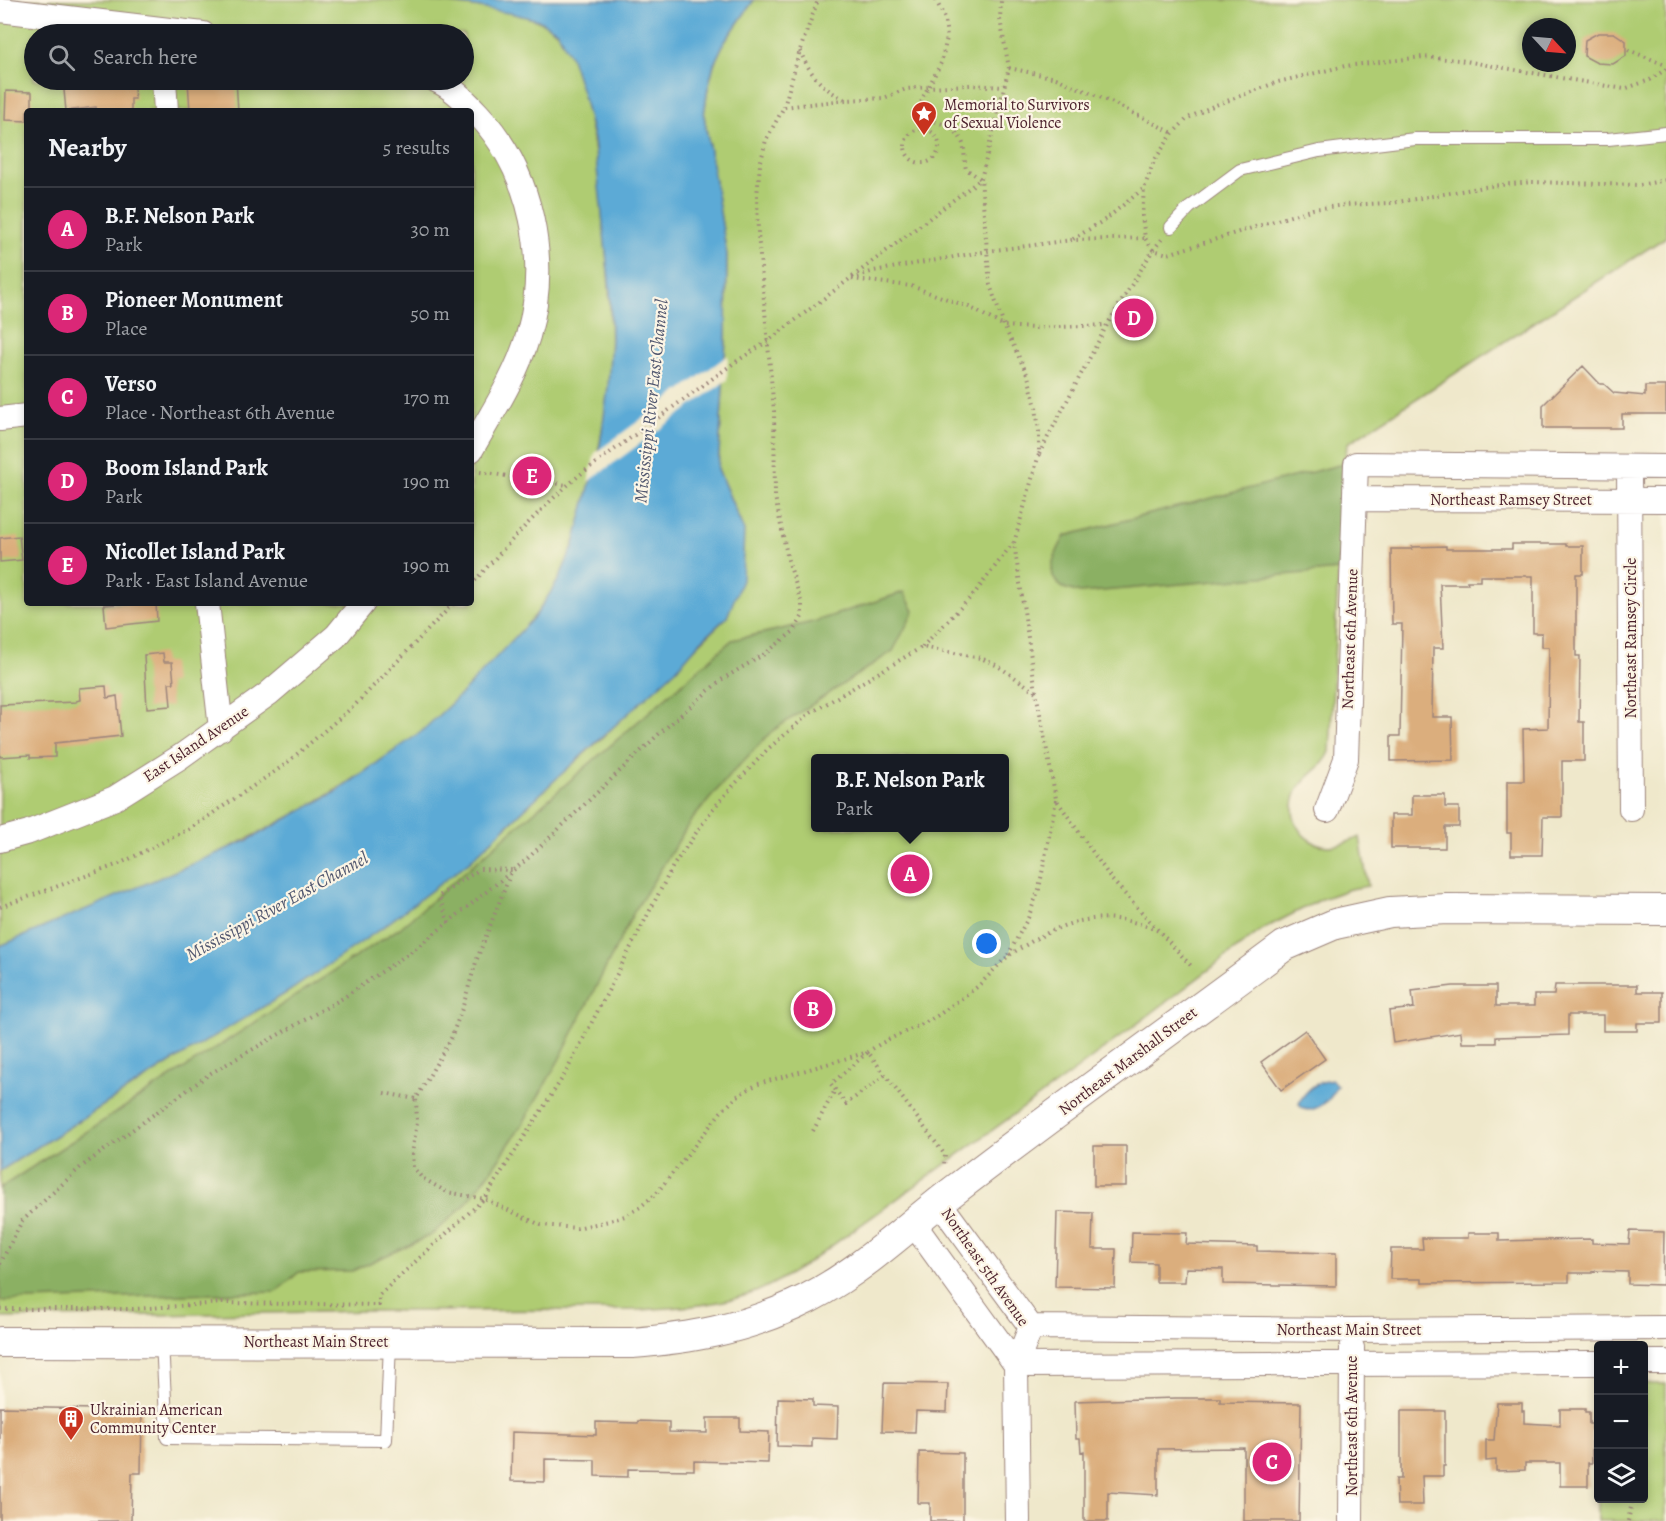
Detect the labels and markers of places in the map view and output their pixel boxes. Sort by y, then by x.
place label: Memorial to Survivors of Sexual Violence [944,94,1090,134]
place icon: Memorial to Survivors of Sexual Violence [909,99,939,137]
pin: D [1114,296,1154,340]
pin: E [512,454,552,498]
pin: A [890,852,930,896]
pin: B [794,986,832,1032]
place label: Ukrainian American Community Center [90,1399,223,1439]
building icon: Ukrainian American Community Center [56,1404,86,1442]
pin: C [1252,1440,1292,1484]

